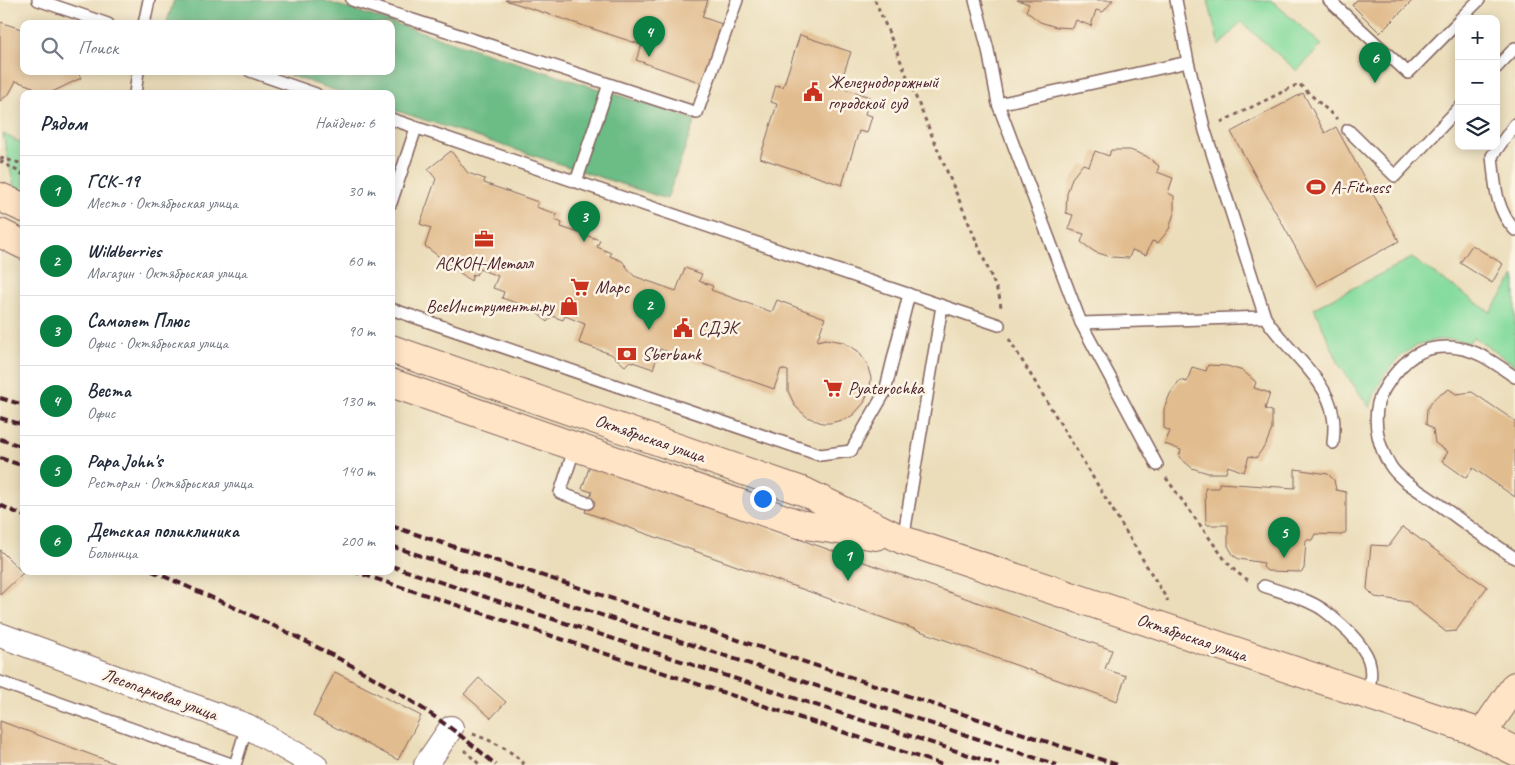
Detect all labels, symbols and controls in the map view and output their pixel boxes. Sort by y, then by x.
map controls [1455,15,1500,150]
button: + [1455,15,1500,60]
pin: 4 [633,16,665,57]
search box [20,20,395,75]
icon: search [38,34,66,62]
text: Поиск [78,36,118,60]
pin: 6 [1359,42,1391,83]
button: − [1455,60,1500,105]
place label: Железнодорожный городской суд [828,71,940,114]
public building icon: Железнодорожный городской суд [802,81,824,103]
button: layers [1455,105,1500,150]
text: Рядом [40,110,87,136]
text: Найдено: 6 [315,113,375,133]
text: ГСК-19 [87,169,139,193]
sports icon: A-Fitness [1305,176,1327,198]
place label: A-Fitness [1331,176,1392,198]
text: 1 [52,181,60,201]
text: 30 m [348,181,375,201]
text: Место · Октябрьская улица [87,193,238,213]
pin: 3 [568,201,600,242]
office icon: АСКОН-Металл [473,228,495,250]
text: Wildberries [87,239,161,263]
text: 2 [52,251,60,271]
text: 60 m [348,251,375,271]
place label: АСКОН-Металл [435,252,534,274]
text: Магазин · Октябрьская улица [87,263,247,283]
supermarket icon: Марс [569,276,591,298]
place label: Марс [595,276,630,298]
pin: 2 [633,289,665,330]
place label: ВсеИнструменты.ру [426,295,556,317]
shop icon: ВсеИнструменты.ру [558,295,580,317]
text: Самолет Плюс [87,309,189,333]
public building icon: СДЭК [672,317,694,339]
place label: СДЭК [698,317,741,339]
text: 3 [52,321,60,341]
text: 90 m [348,321,375,341]
text: Офис · Октябрьская улица [87,333,228,353]
bank icon: Sberbank [616,343,638,365]
place label: Sberbank [642,343,702,365]
supermarket icon: Pyaterochka [822,377,844,399]
place label: Pyaterochka [848,377,925,399]
text: Веста [87,379,131,403]
text: 4 [52,391,60,411]
text: 130 m [341,391,375,411]
text: Офис [87,403,115,423]
street label: Октябрьская улица [592,409,709,468]
text: Papa John's [87,449,162,473]
text: 5 [53,461,59,481]
text: 140 m [341,461,375,481]
text: Ресторан · Октябрьская улица [87,473,253,493]
your location [750,486,776,512]
pin: 5 [1268,517,1300,558]
text: Детская поликлиника [87,519,239,543]
text: 6 [52,531,60,551]
text: 200 m [341,531,375,551]
pin: 1 [832,540,864,581]
text: Больница [87,543,137,563]
street label: Октябрьская улица [1134,608,1251,667]
street label: Лесопарковая улица [99,663,222,726]

